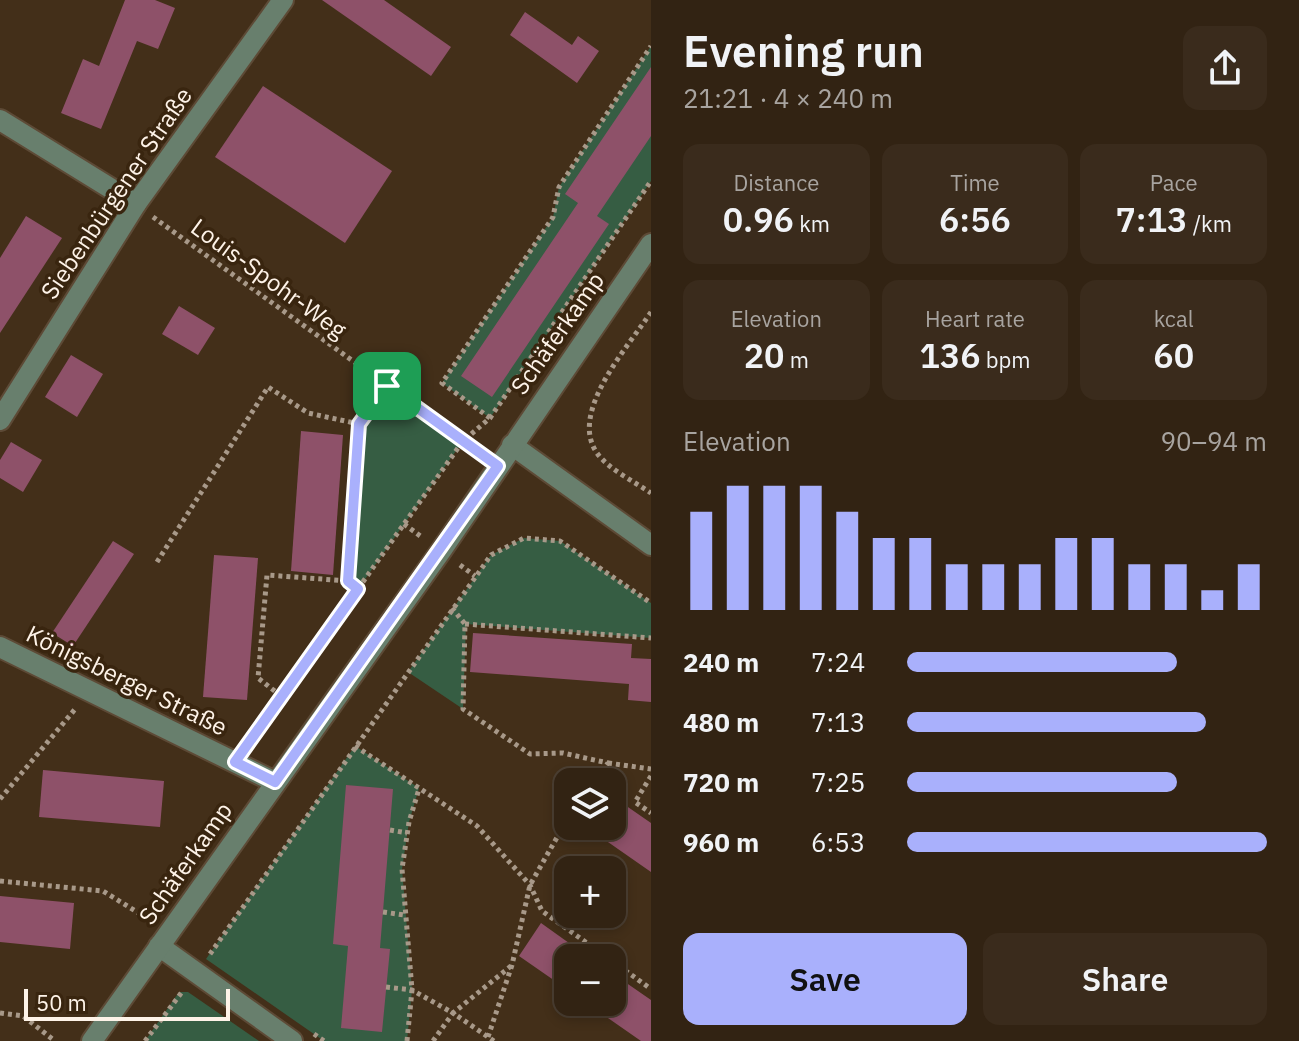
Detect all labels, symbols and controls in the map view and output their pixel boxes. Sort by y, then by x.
text: Evening run [683,22,924,79]
button: share [1183,26,1267,110]
street label: Siebenbürgener Straße [33,81,199,305]
text: 21:21 · 4 × 240 m [683,81,893,115]
text: Distance [733,168,819,197]
text: Time [950,168,1000,197]
text: Pace [1150,168,1198,197]
text: 0.96 [723,197,794,241]
text: 6:56 [939,197,1011,241]
text: 7:13 [1115,197,1187,241]
text: km [794,209,830,238]
text: /km [1187,209,1232,238]
street label: Louis-Spohr-Weg [185,211,353,345]
street label: Schäferkamp [503,266,611,400]
text: Elevation [731,304,822,333]
text: Heart rate [925,304,1025,333]
text: kcal [1154,304,1194,333]
text: 20 [744,333,785,377]
text: 136 [919,333,981,377]
text: 60 [1153,333,1194,377]
text: m [785,345,809,374]
text: bpm [981,345,1031,374]
pin [353,352,421,420]
icon: arrive [365,364,409,408]
text: Elevation [683,424,791,458]
text: 90–94 m [1160,424,1267,458]
street label: Königsberger Straße [21,617,233,743]
text: 240 m [683,645,759,679]
text: 7:24 [811,645,865,679]
text: 480 m [683,705,759,739]
text: 7:13 [811,705,865,739]
text: 720 m [683,765,759,799]
text: 7:25 [811,765,865,799]
map controls [554,768,626,1016]
button: layers [554,768,626,840]
street label: Schäferkamp [131,796,239,930]
text: 960 m [683,825,759,859]
text: 6:53 [811,825,865,859]
button: + [554,856,626,928]
button: Save [683,933,967,1025]
button: Share [983,933,1267,1025]
button: − [554,944,626,1016]
scale bar [24,985,230,1021]
text: 50 m [36,988,87,1017]

